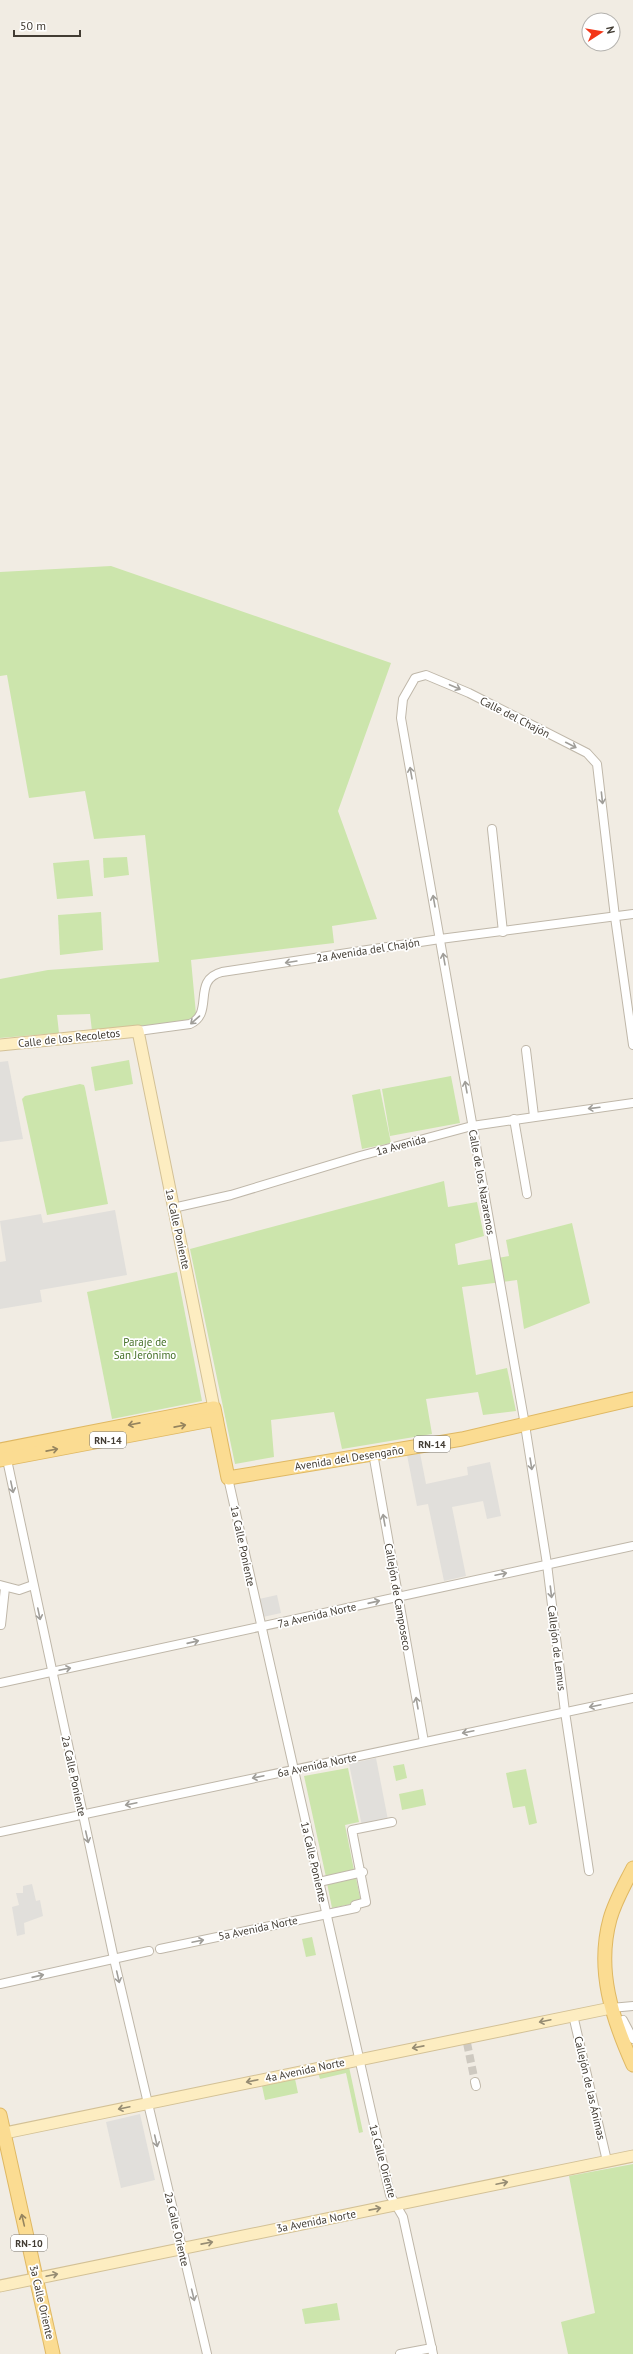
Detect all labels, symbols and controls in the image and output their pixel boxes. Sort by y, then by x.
scale bar [14,12,80,38]
north arrow [581,12,621,52]
text: 50 m [20,18,46,33]
text: N [603,25,618,35]
one-way arrow [449,684,461,692]
street label: Calle del Chajón [478,693,552,741]
one-way arrow [565,742,577,749]
one-way arrow [407,767,415,780]
one-way arrow [599,791,606,804]
one-way arrow [429,895,437,908]
street label: 2a Avenida del Chajón [315,935,421,965]
one-way arrow [440,953,448,966]
one-way arrow [285,958,298,966]
one-way arrow [190,1015,201,1024]
street label: Calle de los Recoletos [17,1026,121,1050]
one-way arrow [462,1081,470,1094]
one-way arrow [588,1104,601,1112]
street label: Calle de los Nazarenos [466,1128,498,1236]
street label: 1a Avenida [374,1132,428,1158]
street label: 1a Calle Poniente [163,1187,193,1271]
park label: Paraje de San Jerónimo [114,1335,176,1362]
one-way arrow [128,1420,141,1428]
one-way arrow [173,1421,186,1429]
road number: RN-14 [90,1432,126,1448]
road number: RN-14 [414,1436,450,1452]
street label: Avenida del Desengaño [294,1442,405,1474]
one-way arrow [45,1446,58,1454]
one-way arrow [527,1457,535,1470]
one-way arrow [9,1480,17,1493]
street label: 1a Calle Poniente [228,1504,258,1588]
one-way arrow [380,1514,388,1527]
street label: Callejón de Camposeco [382,1542,414,1652]
one-way arrow [494,1569,507,1577]
one-way arrow [547,1585,554,1598]
one-way arrow [367,1597,380,1605]
street label: 7a Avenida Norte [276,1599,358,1631]
street label: Callejón de Lemus [545,1605,569,1692]
one-way arrow [35,1607,43,1620]
one-way arrow [186,1638,199,1646]
one-way arrow [59,1664,72,1672]
one-way arrow [413,1697,421,1710]
one-way arrow [589,1702,602,1710]
one-way arrow [461,1729,474,1737]
street label: 2a Calle Poniente [59,1734,89,1818]
street label: 6a Avenida Norte [276,1750,358,1780]
one-way arrow [252,1773,265,1781]
one-way arrow [125,1800,138,1808]
street label: 1a Calle Poniente [298,1820,330,1904]
one-way arrow [83,1830,91,1843]
street label: 5a Avenida Norte [217,1913,299,1943]
one-way arrow [191,1936,204,1944]
one-way arrow [115,1970,123,1983]
one-way arrow [31,1971,44,1979]
one-way arrow [539,2017,552,2025]
street label: Callejón de las Ánimas [571,2035,609,2142]
one-way arrow [412,2044,425,2052]
street label: 4a Avenida Norte [264,2055,346,2085]
one-way arrow [245,2078,258,2086]
one-way arrow [118,2104,131,2112]
street label: 1a Calle Oriente [366,2123,400,2200]
one-way arrow [153,2134,160,2147]
one-way arrow [496,2178,509,2186]
street label: 2a Calle Oriente [162,2190,192,2268]
one-way arrow [368,2205,381,2213]
street label: 3a Avenida Norte [275,2206,357,2236]
one-way arrow [19,2214,27,2227]
road number: RN-10 [11,2235,47,2251]
one-way arrow [200,2239,213,2247]
street label: 3a Calle Oriente [27,2263,57,2341]
one-way arrow [45,2271,58,2279]
one-way arrow [190,2288,197,2301]

